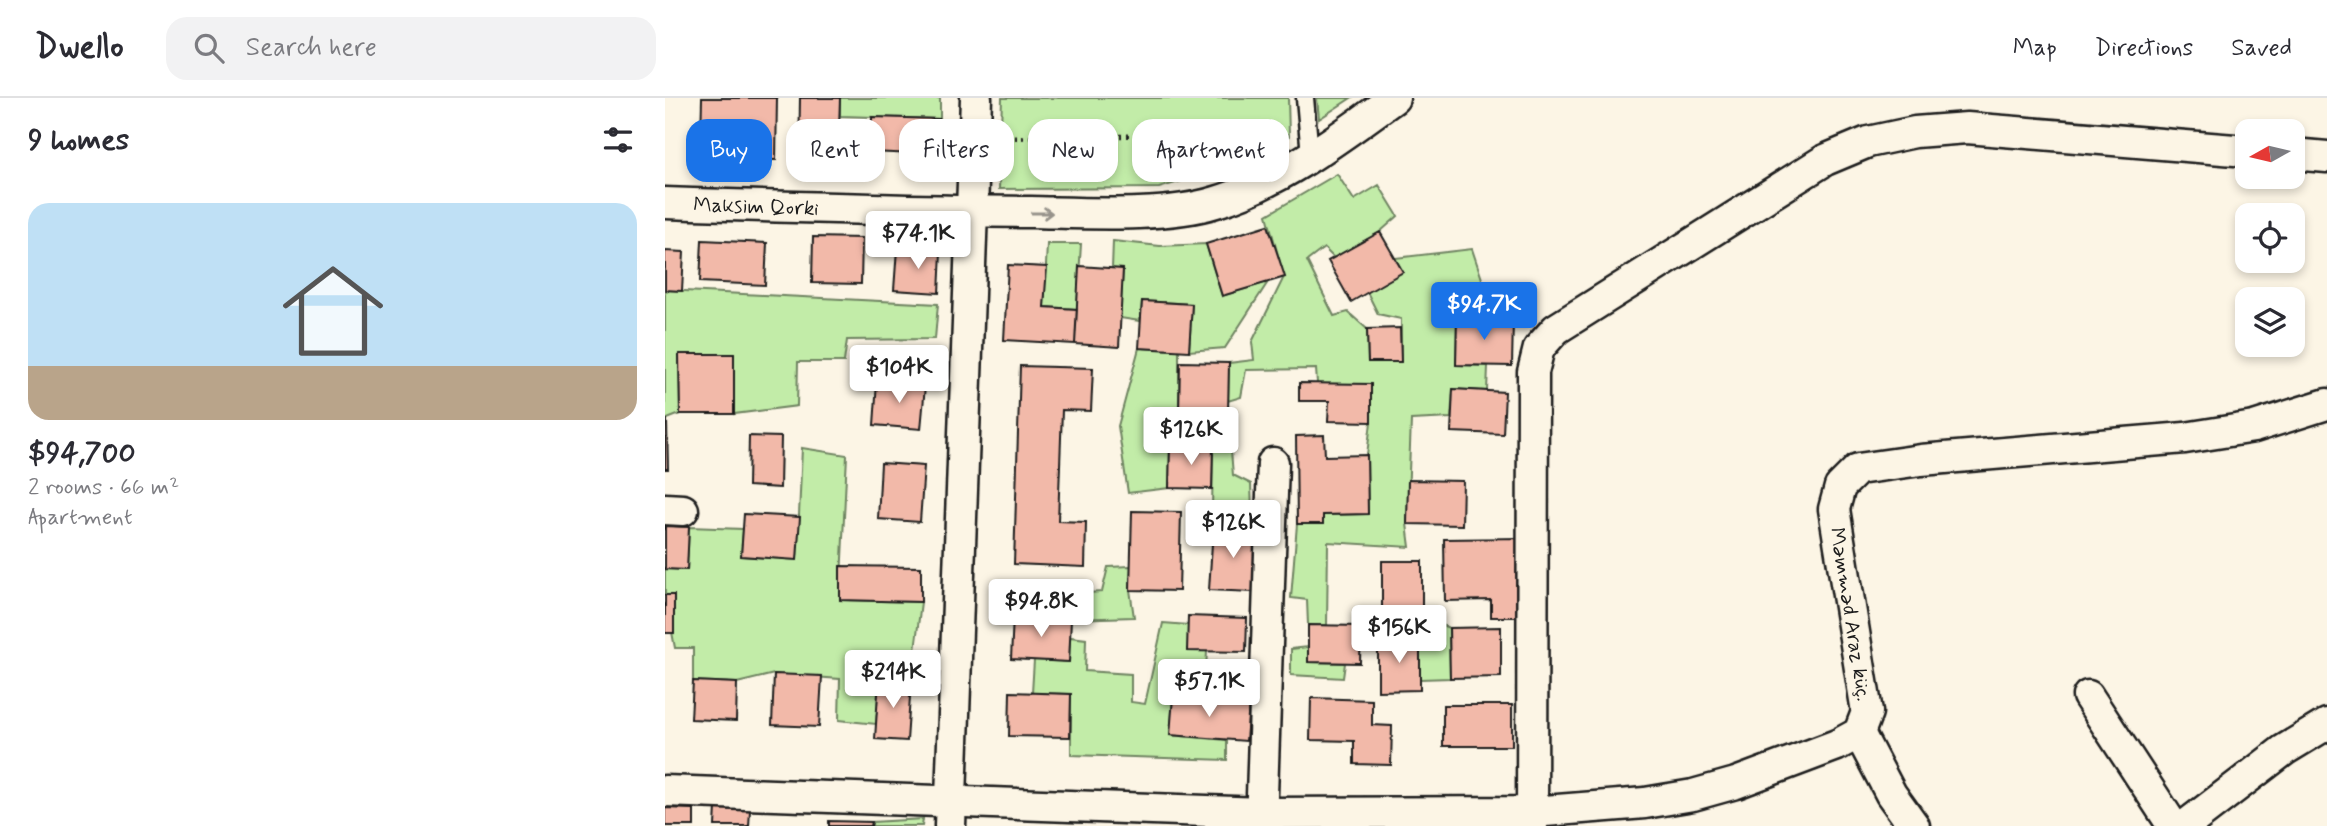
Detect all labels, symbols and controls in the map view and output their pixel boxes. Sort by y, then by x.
search box [166,17,656,80]
text: Dwello [35,26,124,70]
icon: search [190,29,228,67]
text: Search here [246,31,377,65]
text: Map [2013,33,2057,64]
text: Directions [2095,33,2193,64]
text: Saved [2231,33,2292,64]
chip: Buy [686,119,772,182]
chip: Rent [786,119,885,182]
chip: Filters [899,119,1014,182]
chip: New [1028,119,1118,182]
chip: Apartment [1132,119,1289,182]
north arrow [2235,119,2305,189]
map controls [2235,119,2305,357]
text: 9 homes [28,121,129,160]
icon: filters [599,121,637,159]
street label: Maksim Qorki [693,191,819,223]
button: locate [2235,203,2305,273]
one-way arrow [1030,206,1053,219]
pin: $74.1K [861,212,975,271]
text: $74.1K [882,219,954,249]
icon: home [270,248,396,374]
pin: $94.7K [1427,282,1541,342]
button: layers [2235,287,2305,357]
text: $94.7K [1447,290,1521,320]
pin: $104K [850,345,948,405]
text: $104K [866,353,932,383]
pin: $126K [1142,408,1240,467]
text: $126K [1159,415,1223,445]
text: $94,700 [28,434,136,473]
text: 2 rooms · 66 m² [28,473,179,503]
pin: $126K [1184,500,1282,560]
text: Apartment [28,503,133,533]
text: $126K [1201,508,1265,538]
street label: Məmməd Araz küç. [1822,525,1878,703]
pin: $94.8K [984,580,1098,639]
text: $94.8K [1005,587,1077,617]
pin: $156K [1350,606,1448,665]
text: $156K [1367,613,1431,643]
pin: $214K [844,650,942,710]
text: $214K [861,658,925,688]
pin: $57.1K [1152,660,1266,719]
text: $57.1K [1174,667,1244,697]

